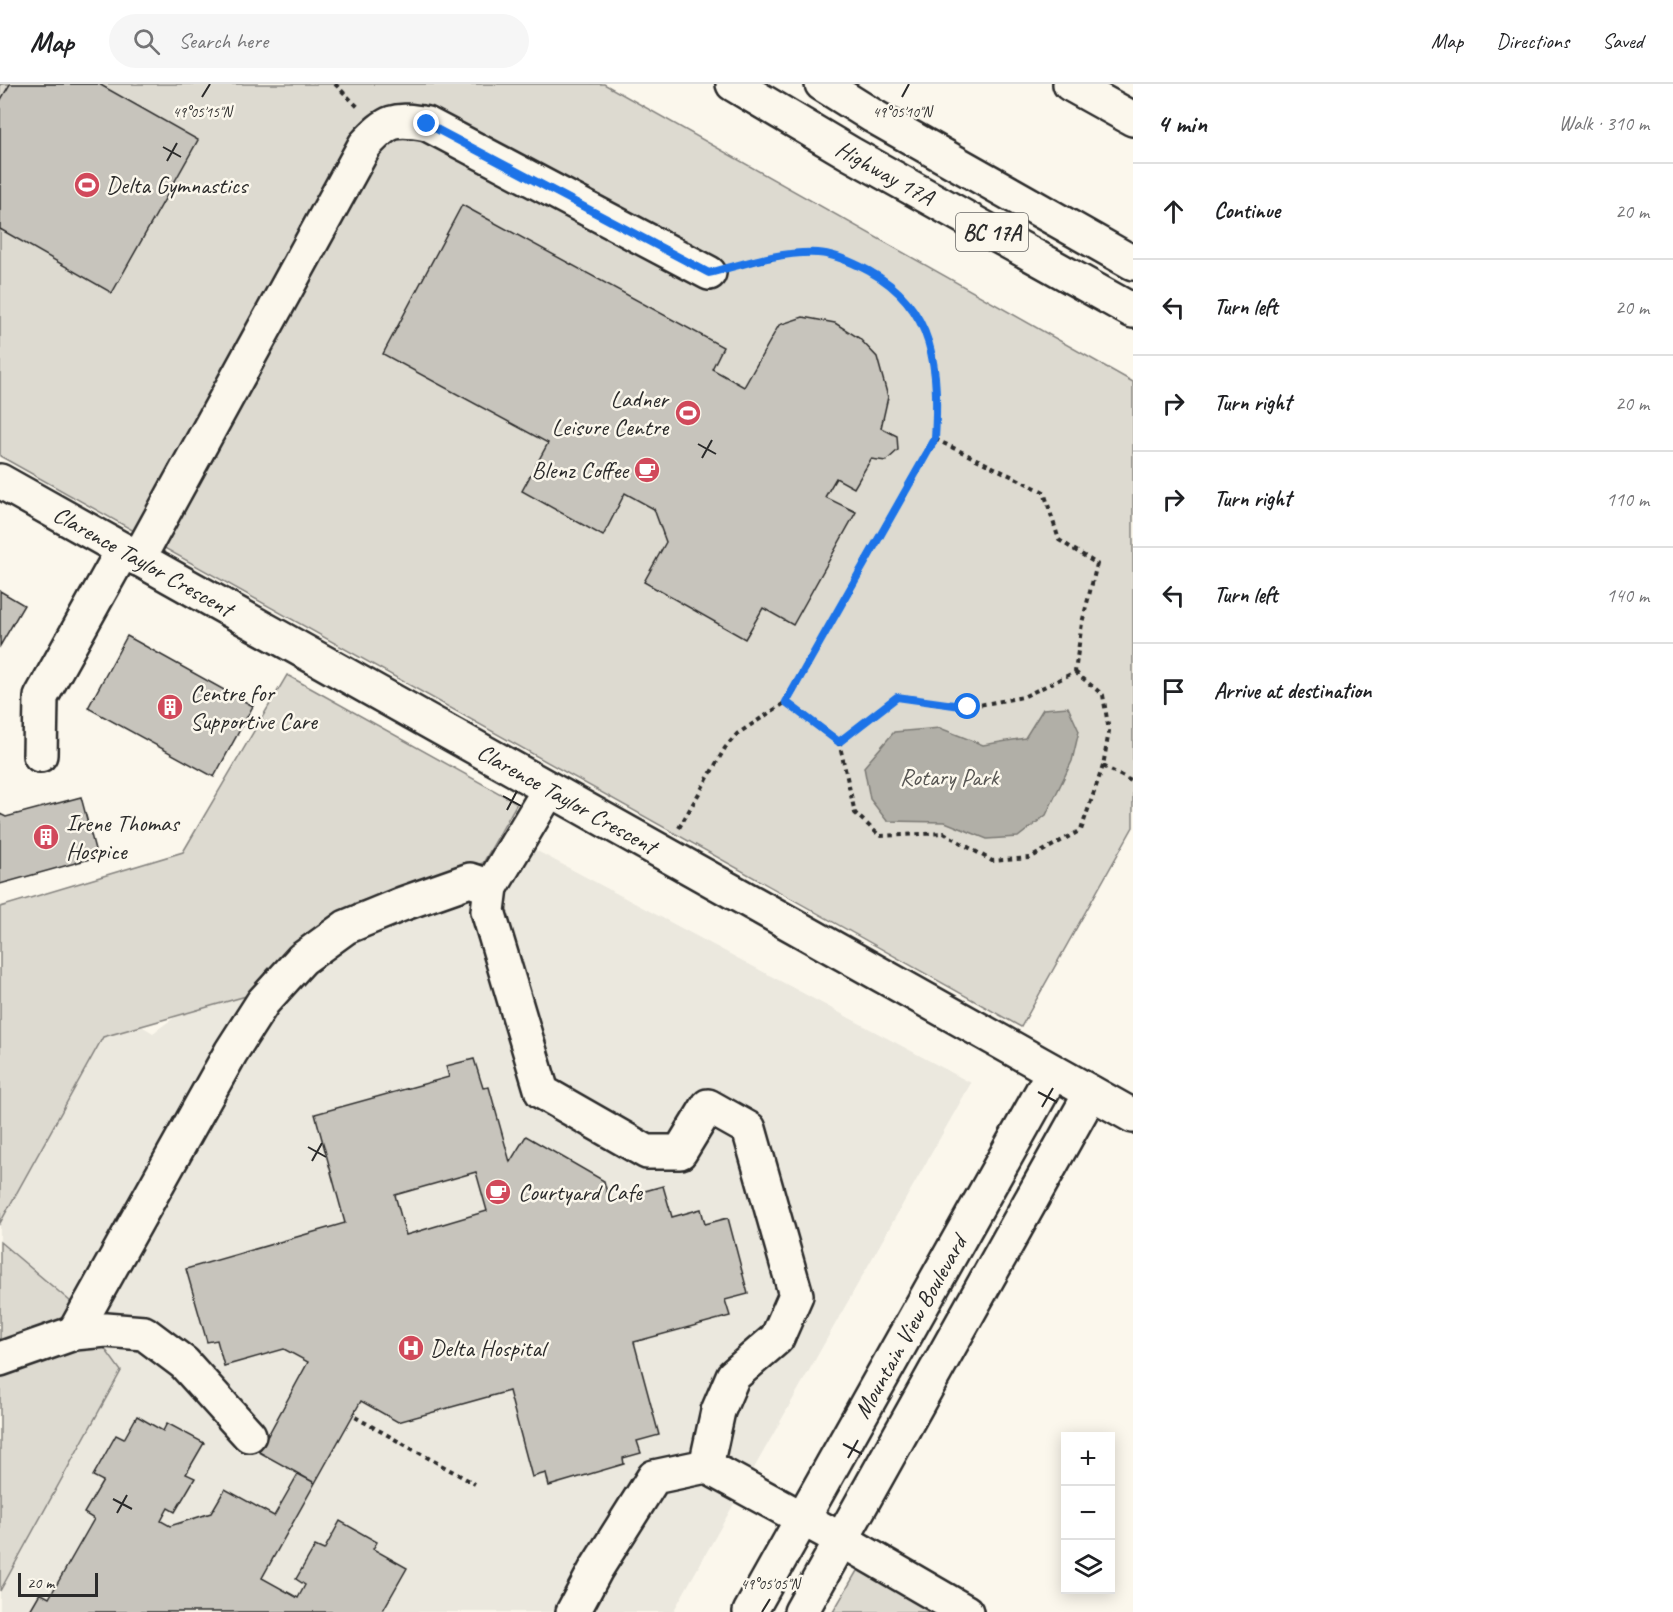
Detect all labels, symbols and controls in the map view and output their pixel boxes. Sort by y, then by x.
search box [109,14,529,68]
text: Map [30,24,73,59]
icon: search [130,25,163,58]
text: Search here [178,27,268,55]
text: Map [1431,28,1463,54]
text: Directions [1496,28,1569,54]
text: Saved [1602,28,1643,54]
text: 49°05'15"N [172,103,235,122]
text: 49°05'10"N [872,103,935,122]
text: 4 min [1157,107,1207,140]
route end [413,110,439,136]
text: Walk · 310 m [1559,111,1649,136]
street label: Highway 17A [831,133,940,213]
sports icon: Delta Gymnastics [72,170,102,200]
place label: Delta Gymnastics [106,170,249,200]
icon: ahead [1157,195,1190,228]
text: Continue [1214,197,1280,225]
text: 20 m [1615,199,1649,224]
road number: BC 17A [956,213,1028,251]
icon: left [1157,291,1190,324]
text: Turn left [1214,293,1278,321]
text: 20 m [1615,295,1649,320]
place label: Ladner Leisure Centre [552,384,670,442]
icon: right [1157,387,1190,420]
text: Turn right [1214,389,1291,417]
text: 20 m [1615,391,1649,416]
sports icon: Ladner Leisure Centre [673,398,703,428]
place label: Blenz Coffee [532,455,630,485]
cafe icon: Blenz Coffee [632,455,662,485]
icon: right [1157,483,1190,516]
text: Turn right [1214,485,1291,513]
text: 110 m [1606,487,1649,512]
street label: Clarence Taylor Crescent [48,499,241,625]
icon: left [1157,579,1190,612]
text: Turn left [1214,581,1278,609]
text: 140 m [1606,583,1649,608]
icon: arrive [1157,675,1190,708]
text: Arrive at destination [1214,677,1371,705]
place label: Centre for Supportive Care [190,678,319,736]
building icon: Centre for Supportive Care [155,692,185,722]
route start [954,693,980,719]
street label: Clarence Taylor Crescent [472,737,665,863]
park label: Rotary Park [900,762,1001,792]
place label: Irene Thomas Hospice [66,808,180,866]
building icon: Irene Thomas Hospice [31,822,61,852]
cafe icon: Courtyard Cafe [483,1177,513,1207]
place label: Courtyard Cafe [518,1177,644,1207]
street label: Mountain View Boulevard [847,1227,975,1423]
hospital icon: Delta Hospital [396,1333,426,1363]
place label: Delta Hospital [430,1333,549,1363]
map controls [1061,1432,1115,1594]
button: + [1061,1432,1115,1486]
button: − [1061,1486,1115,1540]
button: layers [1061,1540,1115,1594]
scale bar [18,1570,98,1598]
text: 20 m [27,1573,54,1593]
text: 49°05'05"N [740,1575,803,1594]

